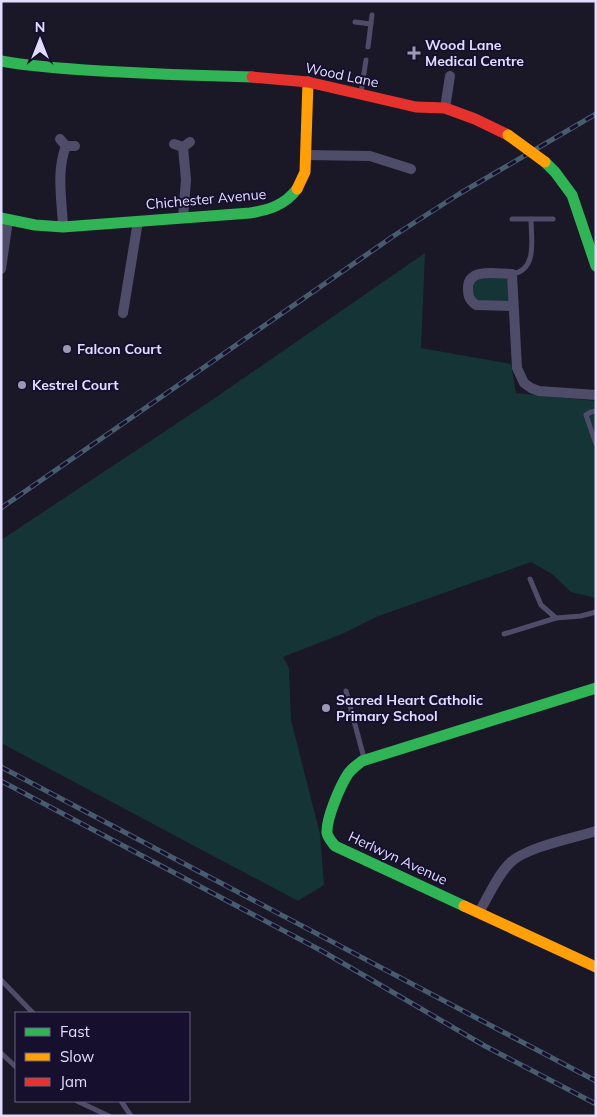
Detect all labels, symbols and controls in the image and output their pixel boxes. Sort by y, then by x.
north arrow [15,15,65,65]
text: N [35,18,45,36]
place label: Wood Lane Medical Centre [425,36,524,70]
marker: Wood Lane Medical Centre [407,46,421,60]
street label: Wood Lane [304,58,380,92]
street label: Chichester Avenue [145,185,267,213]
place label: Falcon Court [77,340,162,358]
marker: Falcon Court [61,343,73,355]
place label: Kestrel Court [32,376,119,394]
marker: Kestrel Court [16,379,28,391]
place label: Sacred Heart Catholic Primary School [336,691,483,725]
marker: Sacred Heart Catholic Primary School [320,702,332,714]
street label: Herlwyn Avenue [346,827,450,889]
legend [15,1012,190,1102]
text: Fast [60,1022,90,1041]
text: Slow [60,1047,94,1066]
text: Jam [60,1072,87,1091]

